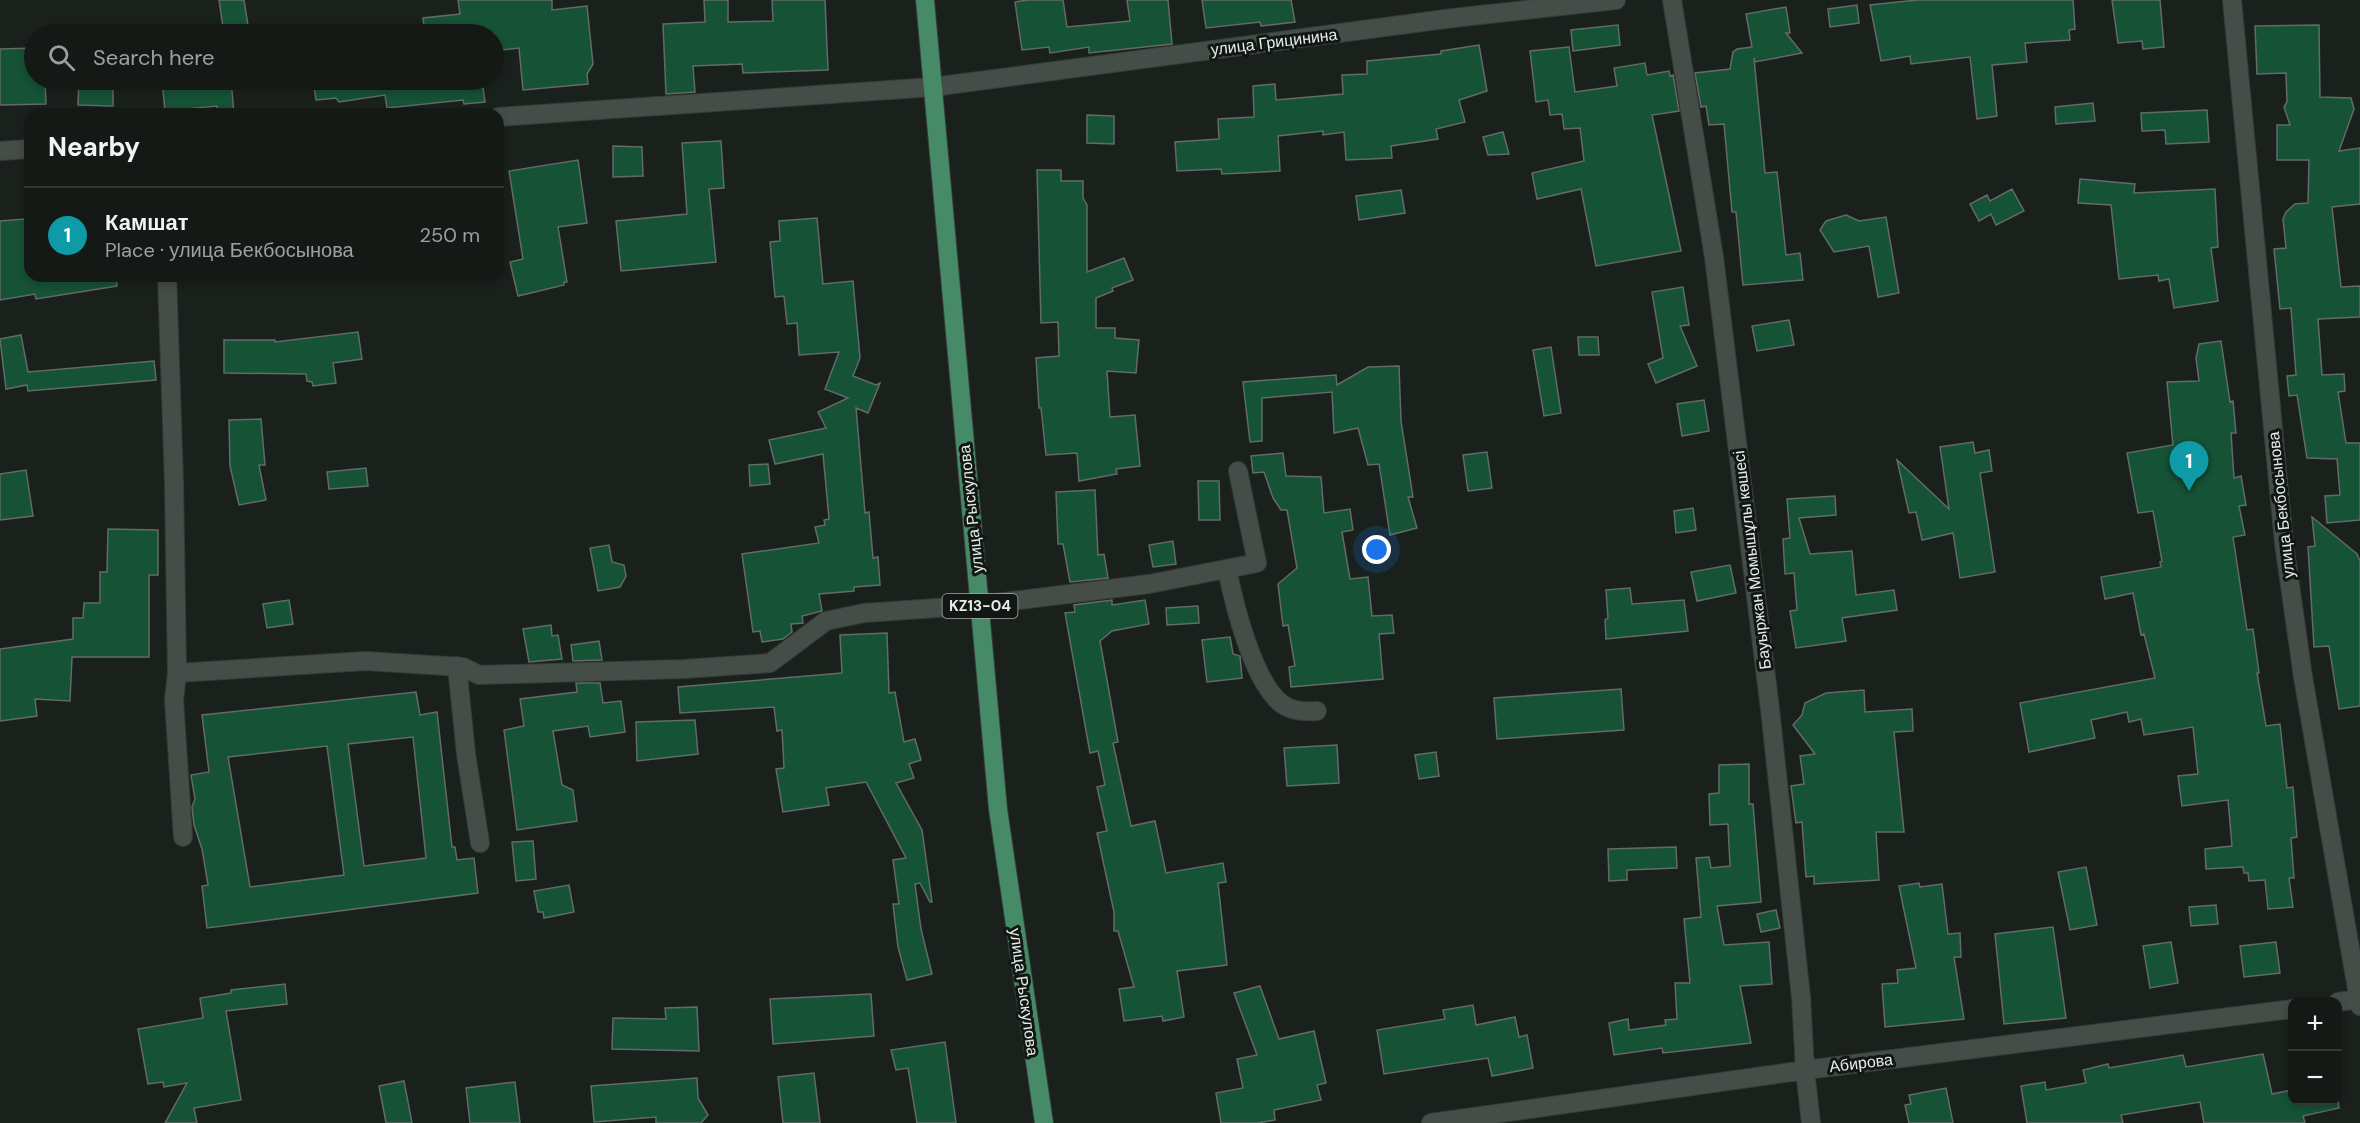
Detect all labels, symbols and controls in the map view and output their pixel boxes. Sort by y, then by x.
search box [24,24,504,90]
street label: улица Грицинина [1209,24,1339,60]
icon: search [45,41,78,74]
text: Search here [93,43,214,72]
text: Nearby [48,130,140,164]
text: Камшат [105,208,189,237]
text: 1 [64,222,71,248]
text: 250 m [419,222,480,248]
text: Place · улица Бекбосынова [105,237,354,263]
street label: улица Бекбосынова [2263,430,2299,579]
pin: 1 [2170,442,2208,491]
street label: улица Рыскулова [954,444,988,574]
street label: Бауыржан Момышұлы көшесі [1728,449,1776,671]
your location [1362,535,1391,564]
road number: KZ13-04 [942,594,1018,618]
street label: улица Рыскулова [1005,927,1043,1057]
map controls [2288,997,2342,1105]
button: + [2288,997,2342,1051]
street label: Абирова [1828,1049,1894,1077]
button: − [2288,1051,2342,1105]

